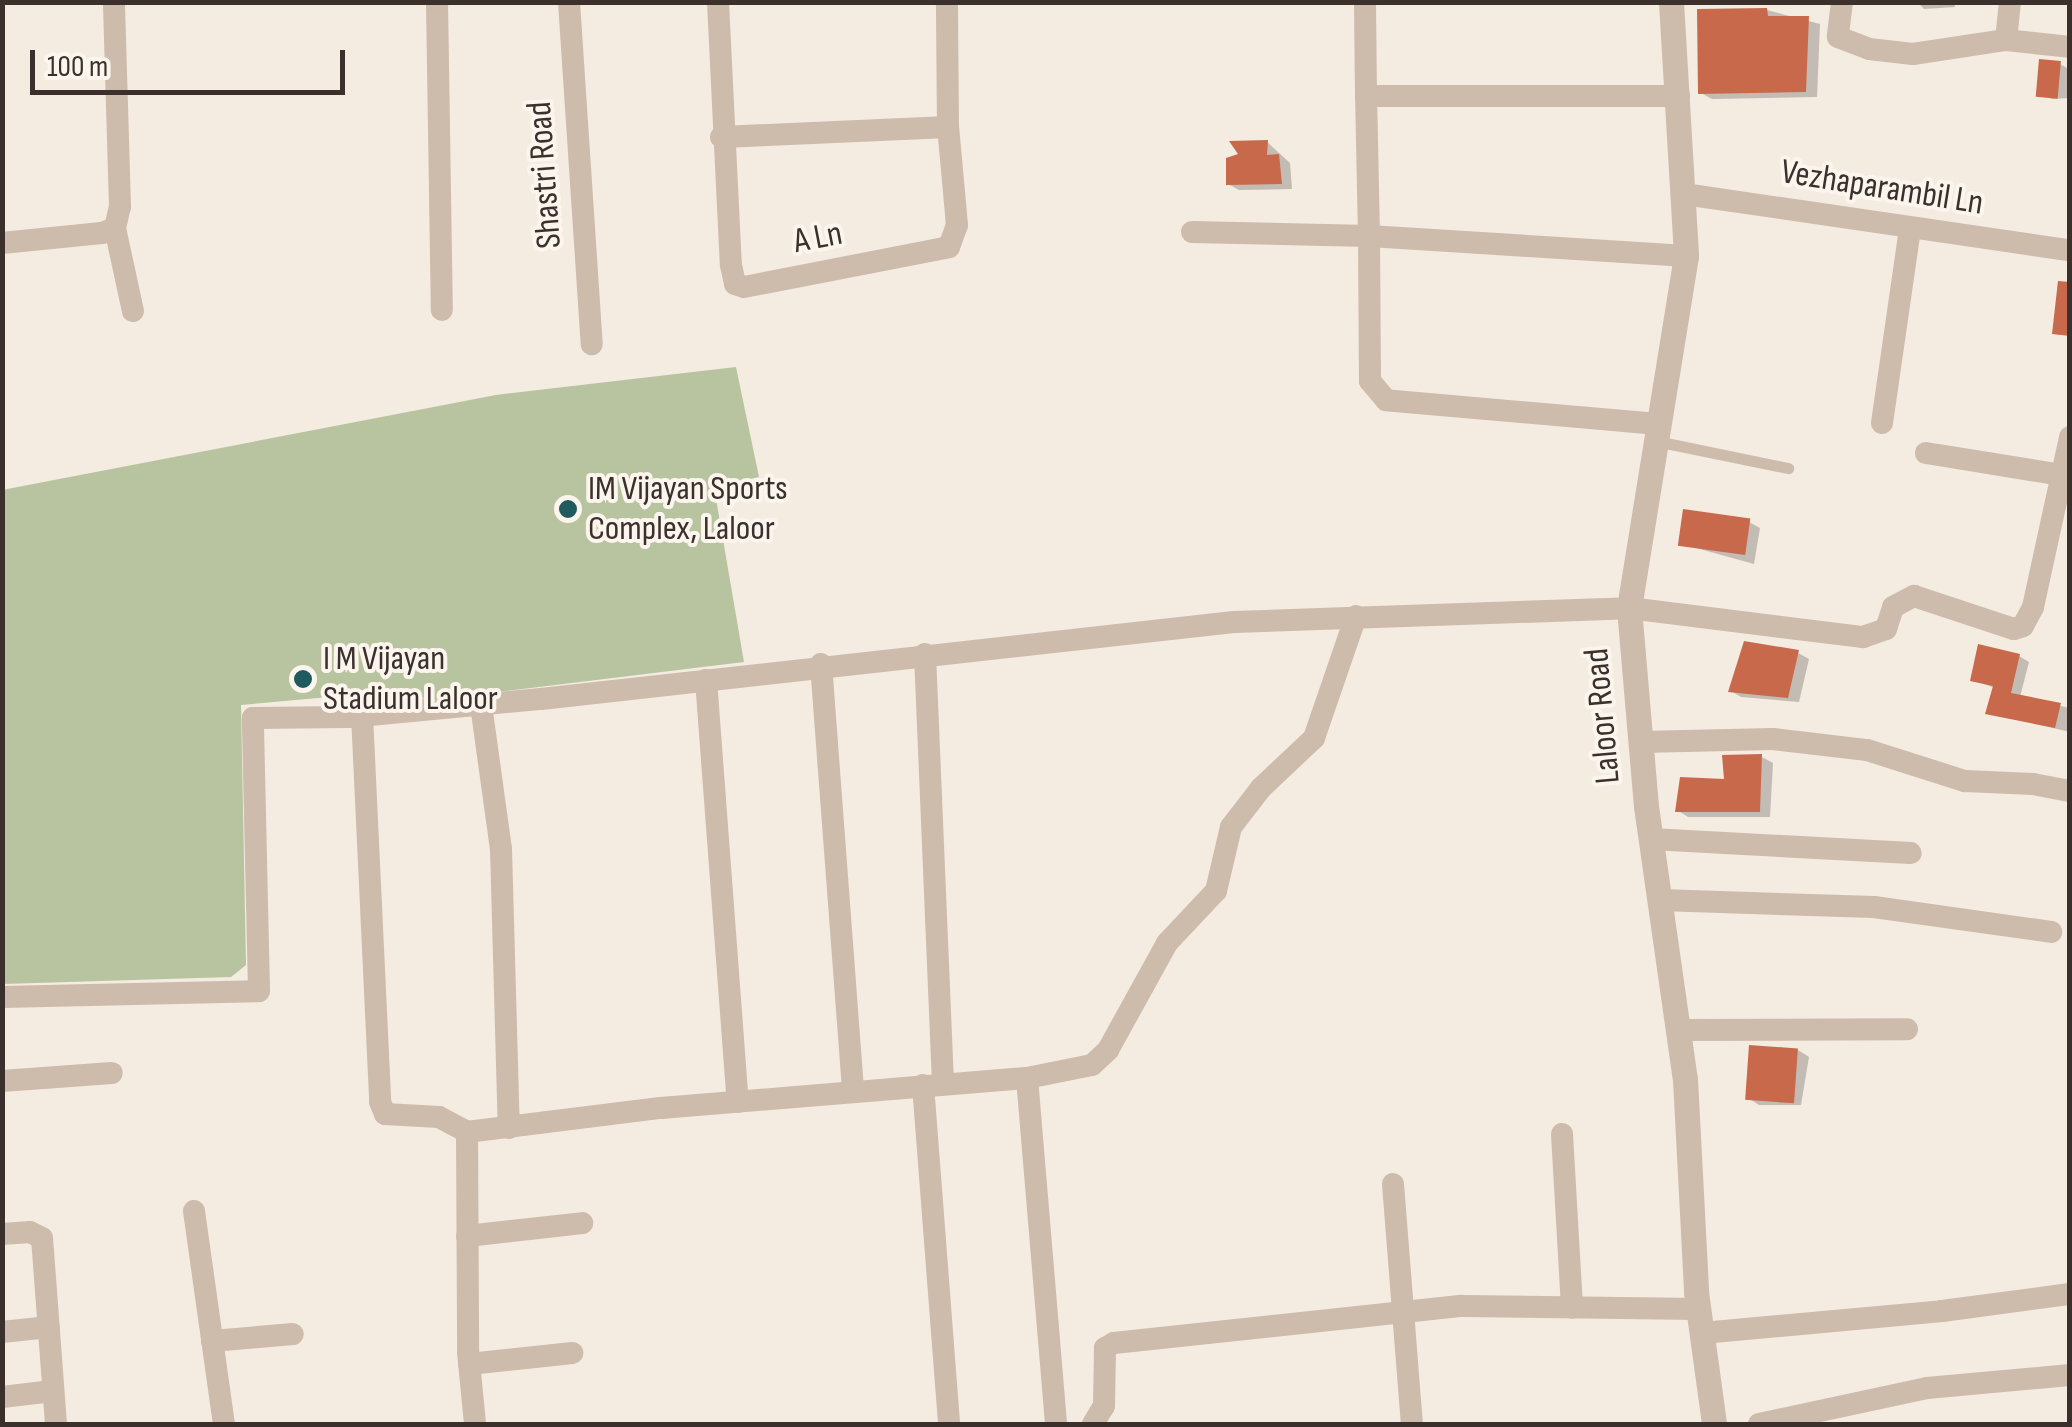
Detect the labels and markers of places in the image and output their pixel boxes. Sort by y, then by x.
place label: IM Vijayan Sports Complex, Laloor [588,468,788,550]
marker: IM Vijayan Sports Complex, Laloor [557,498,579,520]
place label: I M Vijayan Stadium Laloor [323,638,498,720]
marker: I M Vijayan Stadium Laloor [292,668,314,690]

